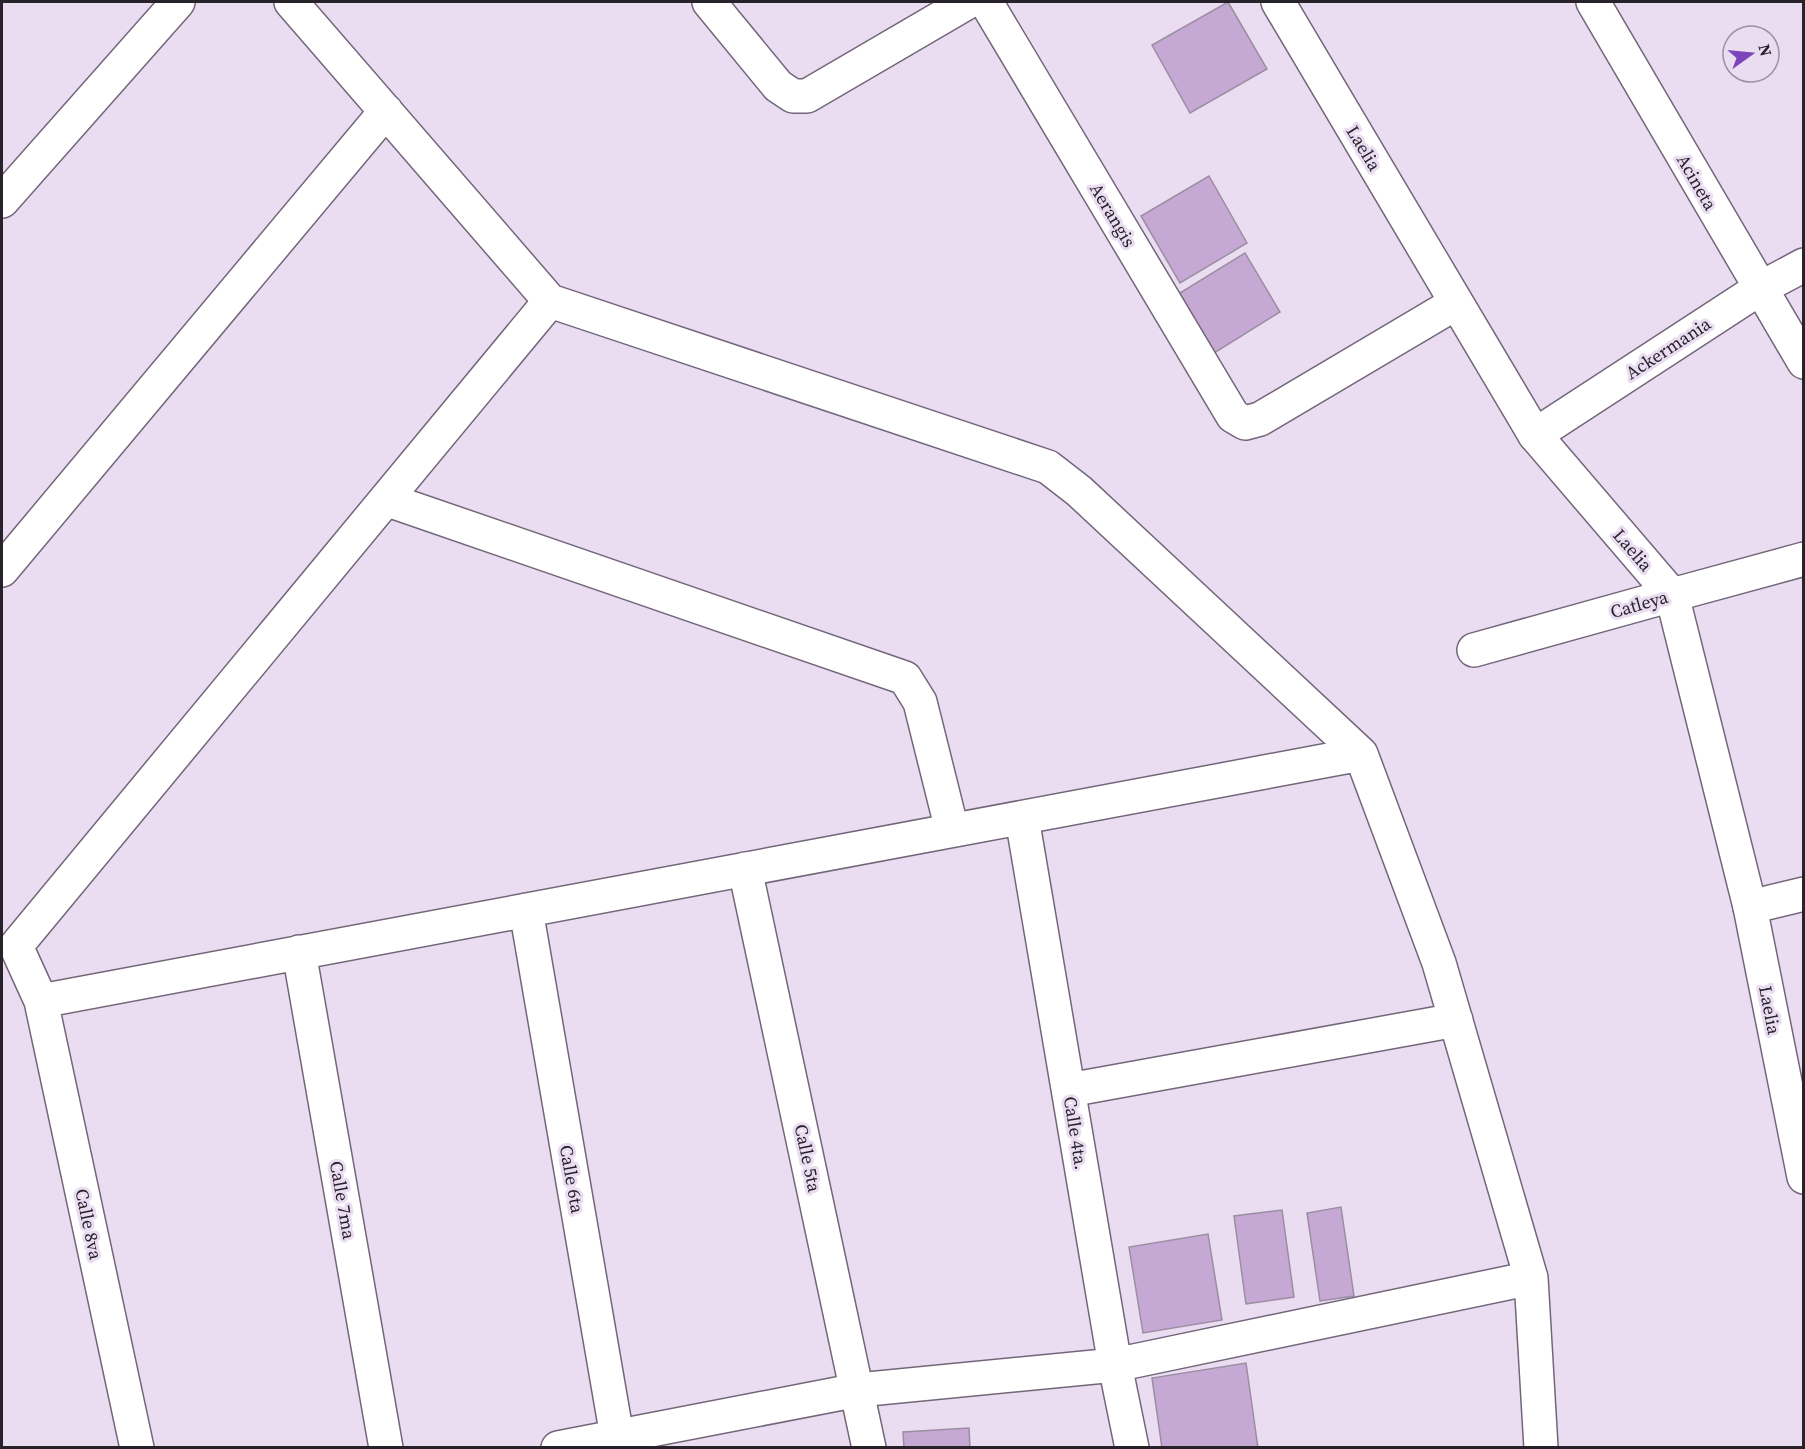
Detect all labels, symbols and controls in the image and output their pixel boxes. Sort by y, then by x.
north arrow [1721,24,1781,84]
text: N [1753,42,1778,59]
street label: Laelia [1341,121,1388,176]
street label: Acineta [1671,149,1723,215]
street label: Aerangis [1084,178,1142,252]
street label: Ackermania [1620,311,1716,385]
street label: Laelia [1608,523,1659,577]
street label: Catleya [1607,584,1672,624]
street label: Laelia [1753,984,1787,1037]
street label: Calle 4ta. [1058,1094,1094,1172]
street label: Calle 5ta [789,1122,828,1195]
street label: Calle 6ta [554,1143,590,1216]
street label: Calle 7ma [324,1159,362,1242]
street label: Calle 8va [69,1186,109,1262]

